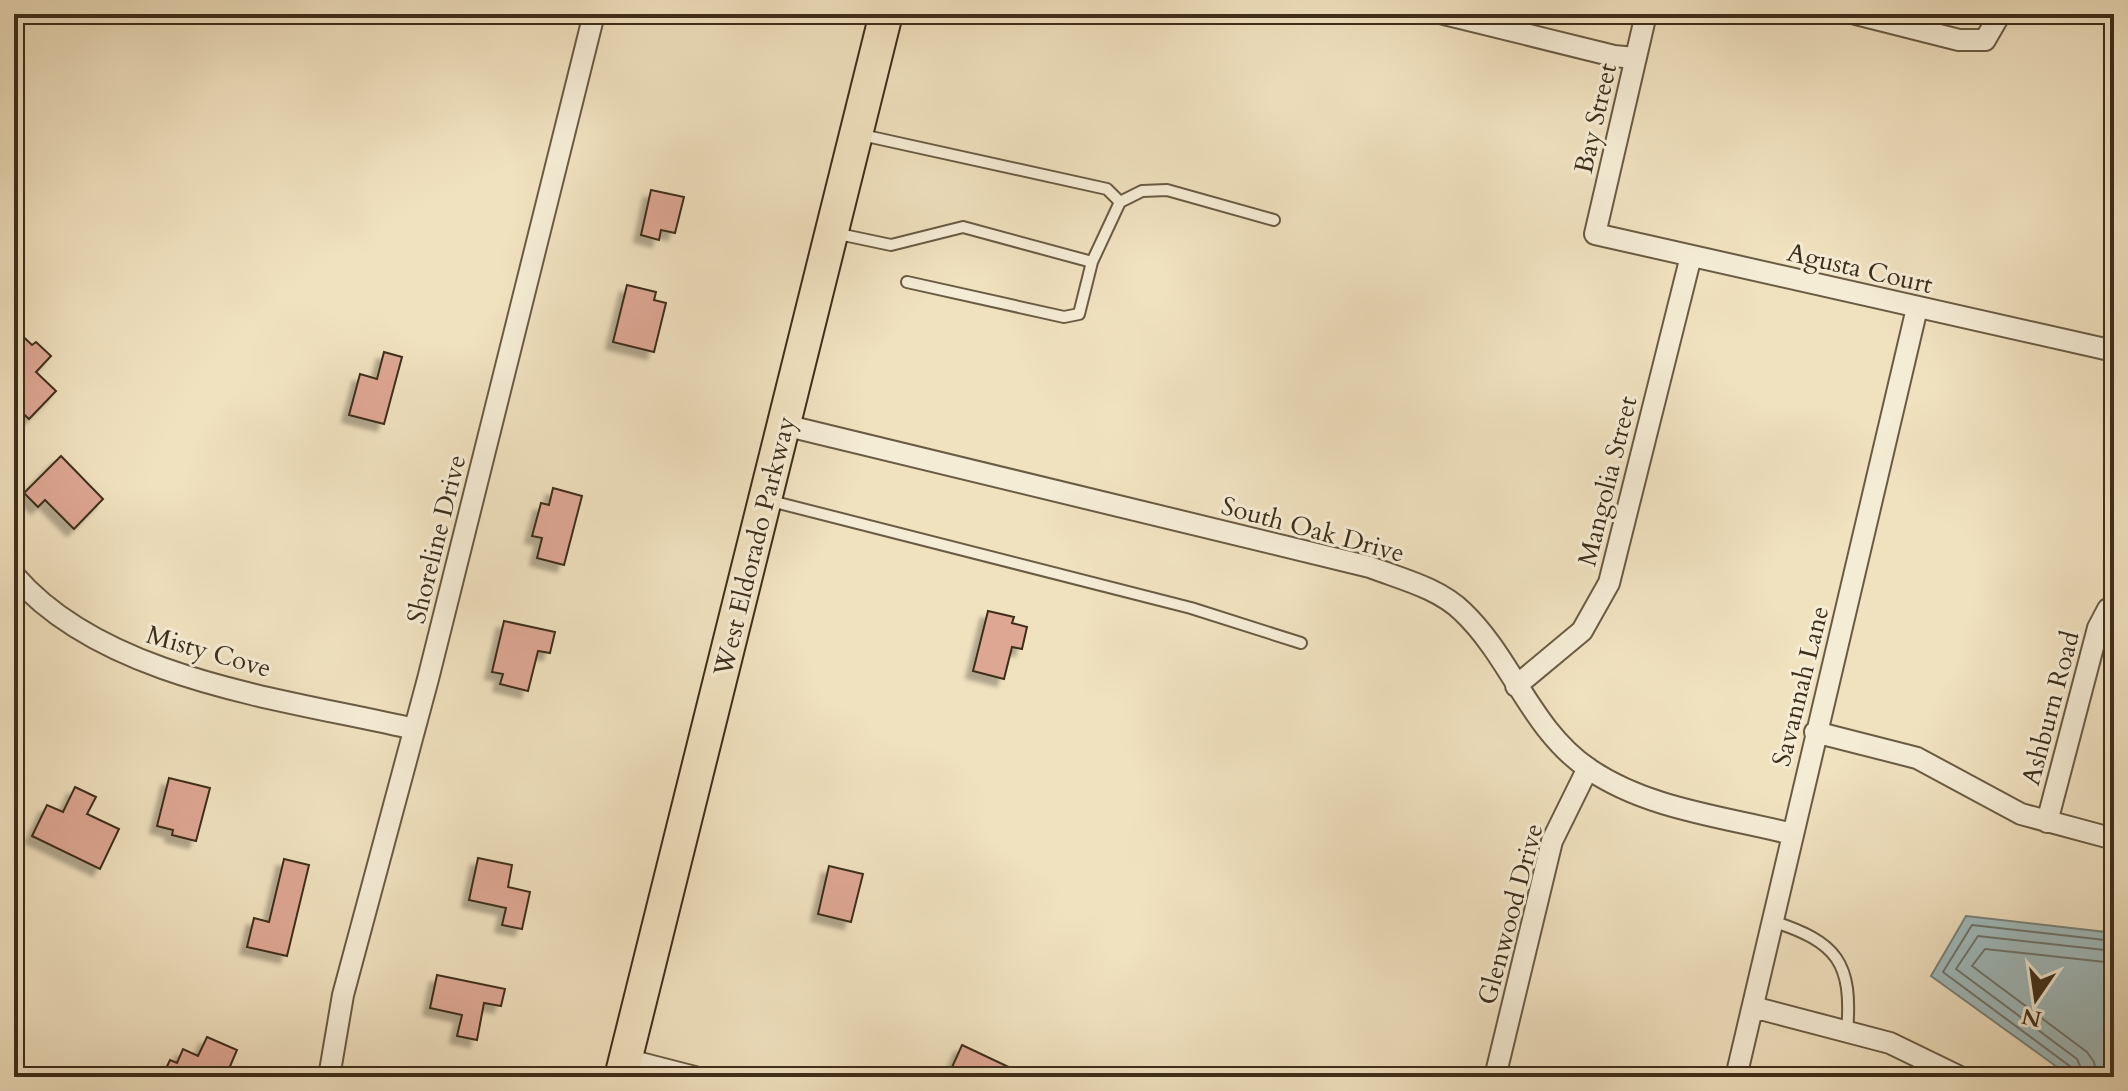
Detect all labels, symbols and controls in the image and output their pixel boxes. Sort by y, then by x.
street label: Bay Street [1566,60,1625,177]
street label: Agusta Court [1784,235,1936,302]
street label: Mangolia Street [1569,393,1645,570]
street label: West Eldorado Parkway [705,412,804,681]
street label: Shoreline Drive [399,451,474,627]
street label: South Oak Drive [1217,488,1408,571]
street label: Savannah Lane [1764,602,1837,770]
street label: Misty Cove [142,617,275,686]
street label: Ashburn Road [2013,627,2088,789]
street label: Glenwood Drive [1469,820,1552,1009]
north arrow [1996,959,2076,1039]
text: N [2019,1001,2044,1034]

